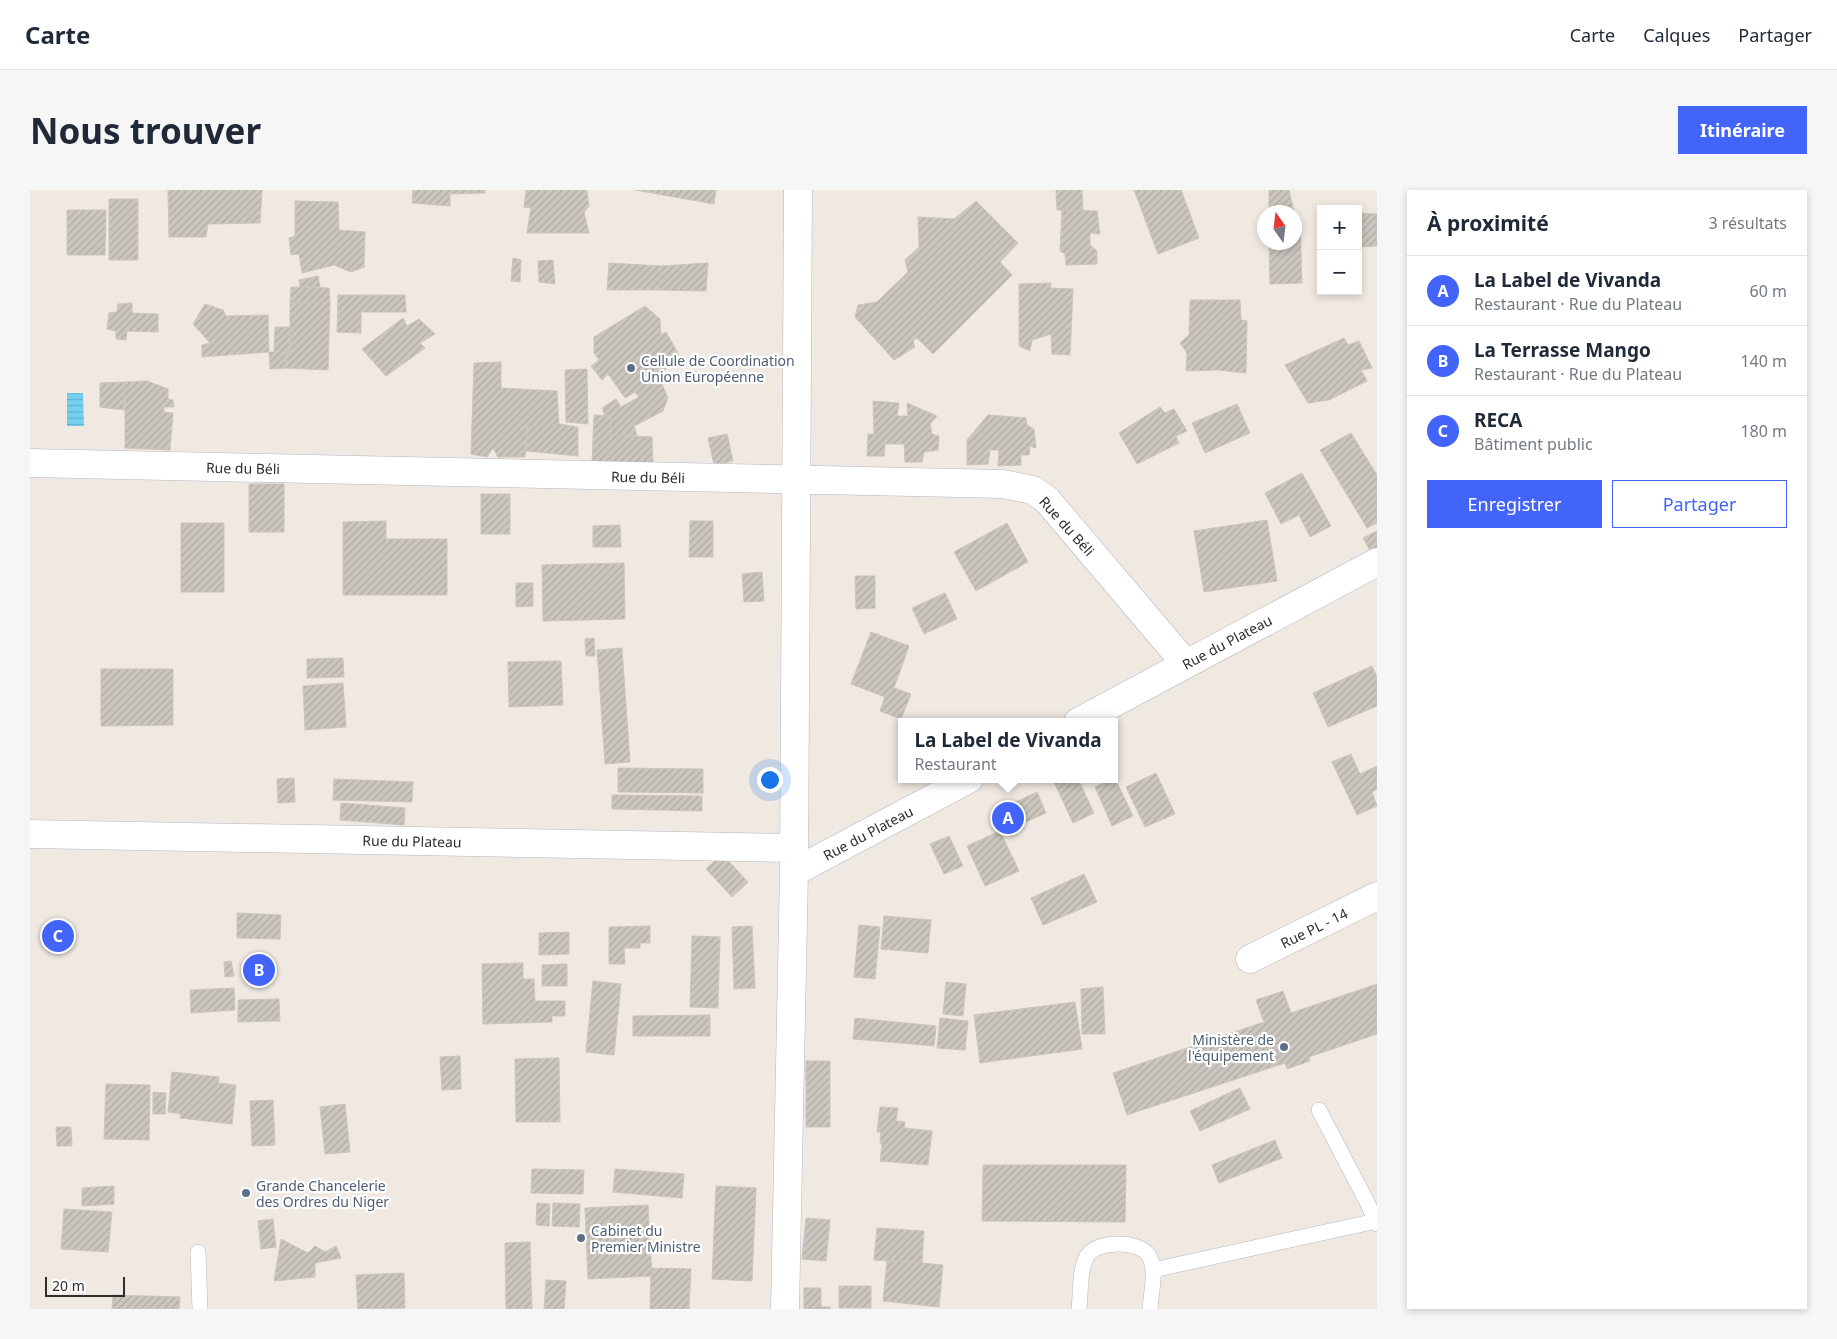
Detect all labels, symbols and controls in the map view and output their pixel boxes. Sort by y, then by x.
text: Carte [25,18,90,51]
text: Carte [1570,23,1615,47]
text: Calques [1643,23,1710,47]
text: Partager [1738,23,1812,47]
button: Itinéraire [1678,106,1807,154]
text: Nous trouver [30,107,261,154]
north arrow [1257,205,1302,250]
map controls [1317,205,1362,295]
button: + [1317,205,1362,250]
text: À proximité [1427,209,1549,237]
text: 3 résultats [1709,212,1787,234]
button: − [1317,250,1362,295]
text: La Label de Vivanda [1474,267,1661,293]
text: A [1437,280,1449,302]
text: 60 m [1750,280,1787,302]
text: Restaurant · Rue du Plateau [1474,293,1682,315]
text: La Terrasse Mango [1474,337,1651,363]
text: B [1438,350,1448,372]
text: 140 m [1740,350,1787,372]
place label: Cellule de Coordination Union Européenne [641,351,795,386]
marker: Cellule de Coordination Union Européenne [625,362,637,374]
text: Restaurant · Rue du Plateau [1474,363,1682,385]
text: RECA [1474,407,1522,433]
text: C [1438,420,1448,442]
text: 180 m [1740,420,1787,442]
text: Bâtiment public [1474,433,1593,455]
street label: Rue du Béli [206,458,280,478]
street label: Rue du Béli [611,467,685,487]
button: Enregistrer [1427,480,1602,528]
button: Partager [1612,480,1787,528]
street label: Rue du Béli [1035,492,1099,560]
street label: Rue du Plateau [1179,610,1275,674]
popup [898,718,1118,783]
text: La Label de Vivanda [914,727,1102,753]
text: Restaurant [914,753,997,775]
your location [757,767,783,793]
pin: A [992,799,1024,837]
street label: Rue du Plateau [820,801,916,865]
street label: Rue du Plateau [362,831,462,851]
street label: Rue PL - 14 [1277,904,1351,952]
pin: C [42,917,74,955]
pin: B [243,951,275,989]
place label: Ministère de l'équipement [1188,1030,1274,1065]
marker: Ministère de l'équipement [1278,1041,1290,1053]
place label: Grande Chancelerie des Ordres du Niger [256,1176,389,1211]
marker: Grande Chancelerie des Ordres du Niger [240,1187,252,1199]
place label: Cabinet du Premier Ministre [591,1221,701,1256]
marker: Cabinet du Premier Ministre [575,1232,587,1244]
scale bar [45,1274,125,1297]
text: 20 m [52,1276,85,1295]

